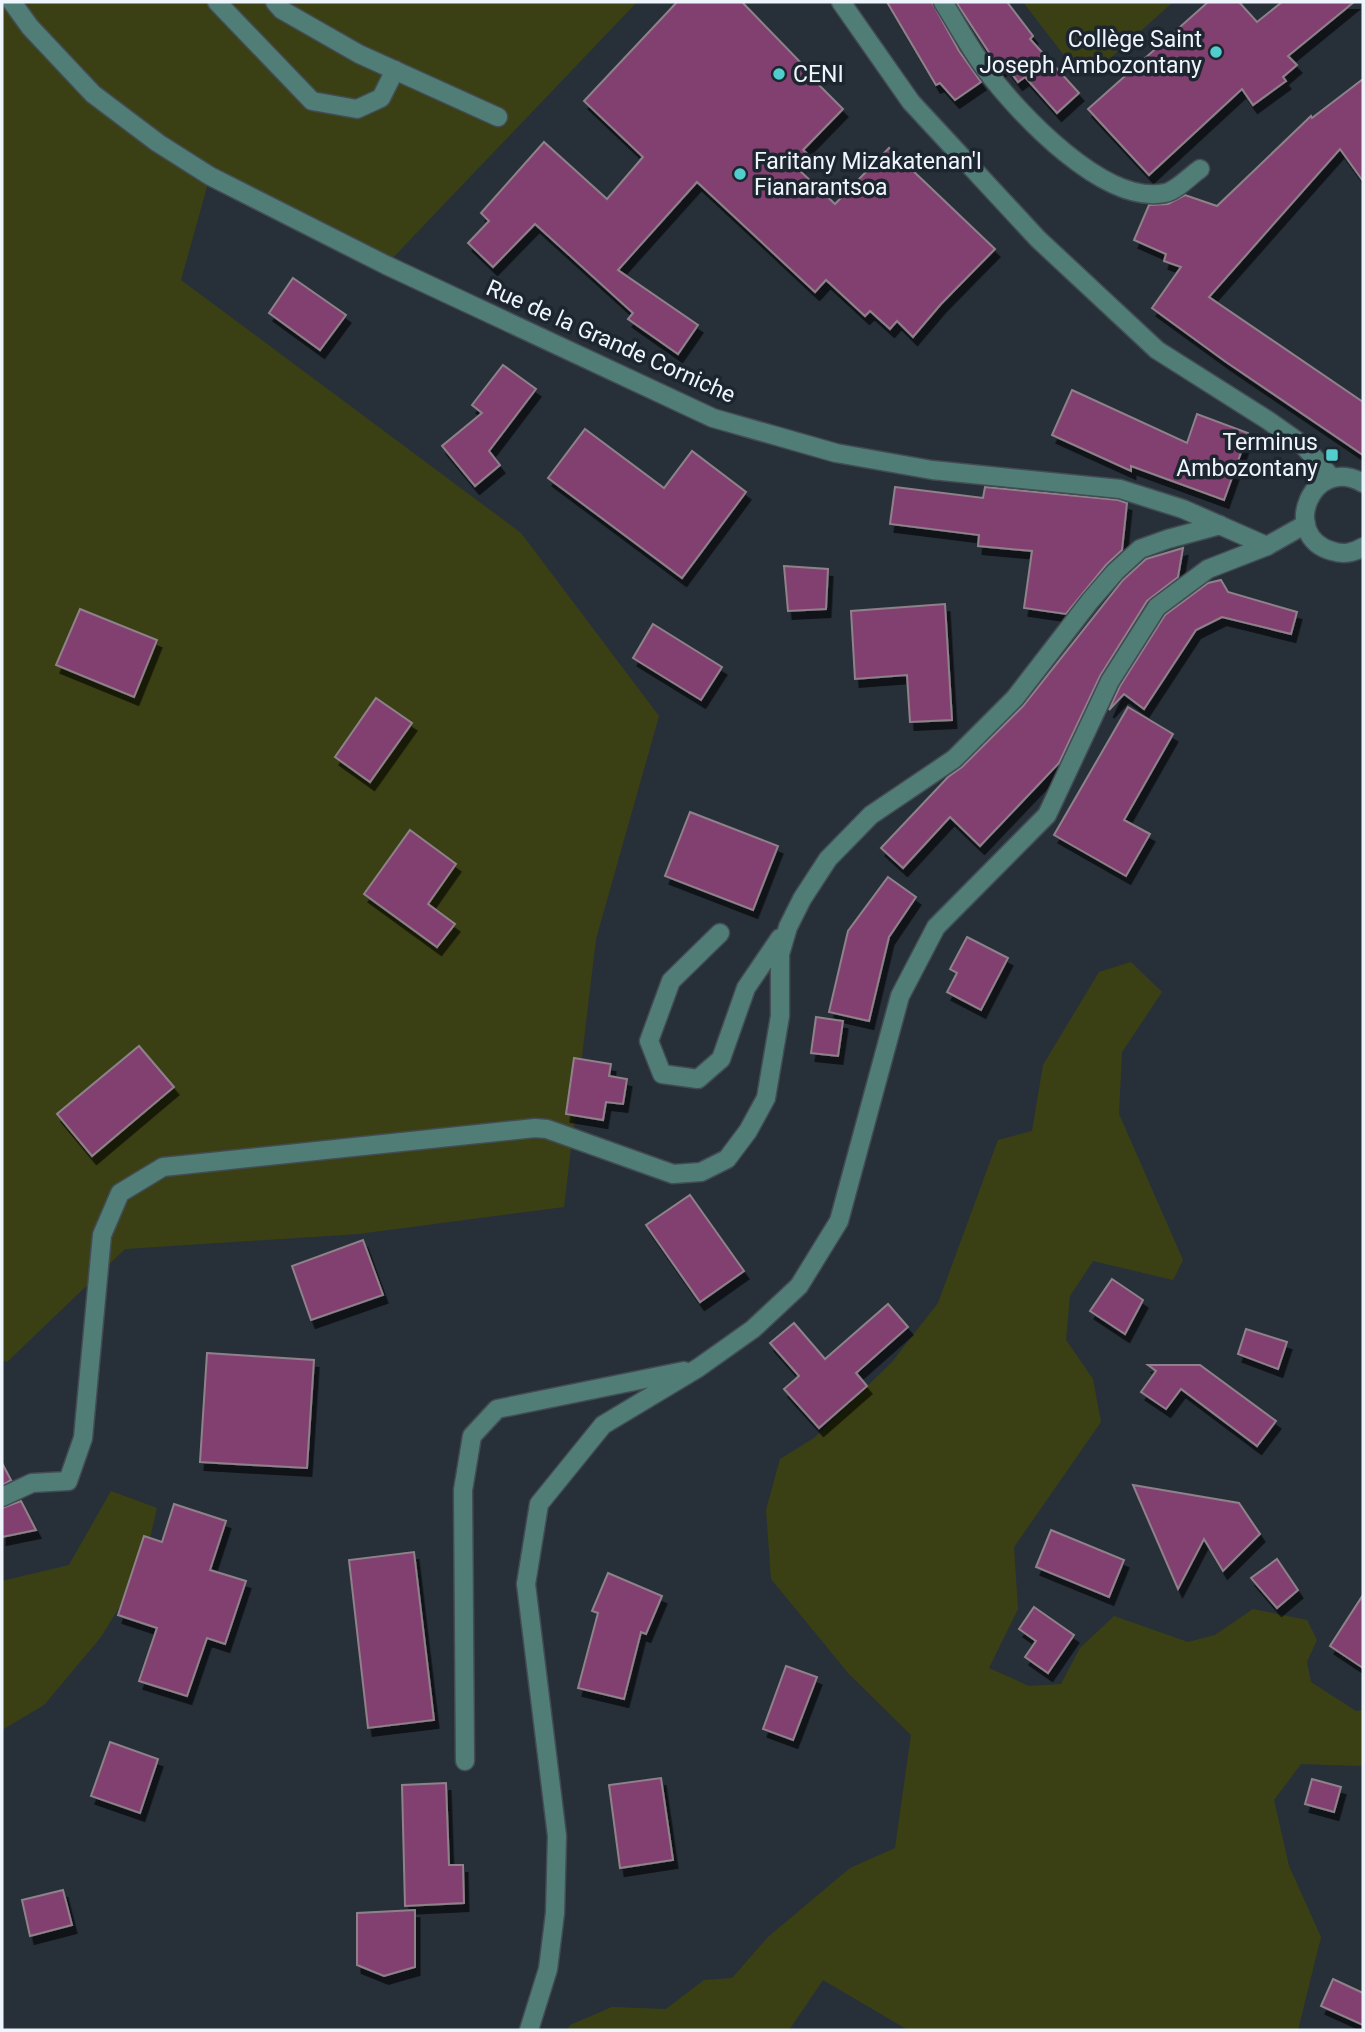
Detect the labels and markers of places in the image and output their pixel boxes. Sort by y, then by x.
place label: Collège Saint Joseph Ambozontany [979,26,1202,79]
marker: Collège Saint Joseph Ambozontany [1208,44,1224,60]
place label: CENI [793,61,844,88]
marker: CENI [771,66,787,82]
place label: Faritany Mizakatenan'I Fianarantsoa [754,148,982,201]
marker: Faritany Mizakatenan'I Fianarantsoa [732,166,748,182]
place label: Terminus Ambozontany [1176,429,1318,482]
marker: Terminus Ambozontany [1324,447,1340,463]

